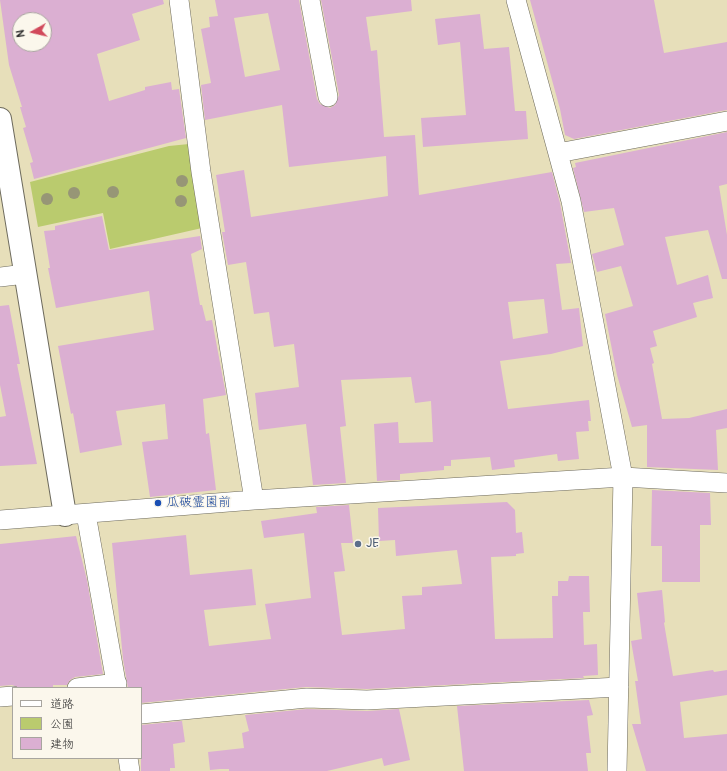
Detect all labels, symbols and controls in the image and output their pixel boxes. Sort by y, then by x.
north arrow [12,12,52,52]
text: N [14,29,28,38]
place label: 瓜破霊園前 [166,495,231,511]
marker: 瓜破霊園前 [153,498,163,508]
place label: JE [366,536,379,552]
marker: JE [353,539,363,549]
legend [12,687,142,759]
text: 道路 [50,697,74,712]
text: 公園 [50,717,74,732]
text: 建物 [50,737,74,752]

